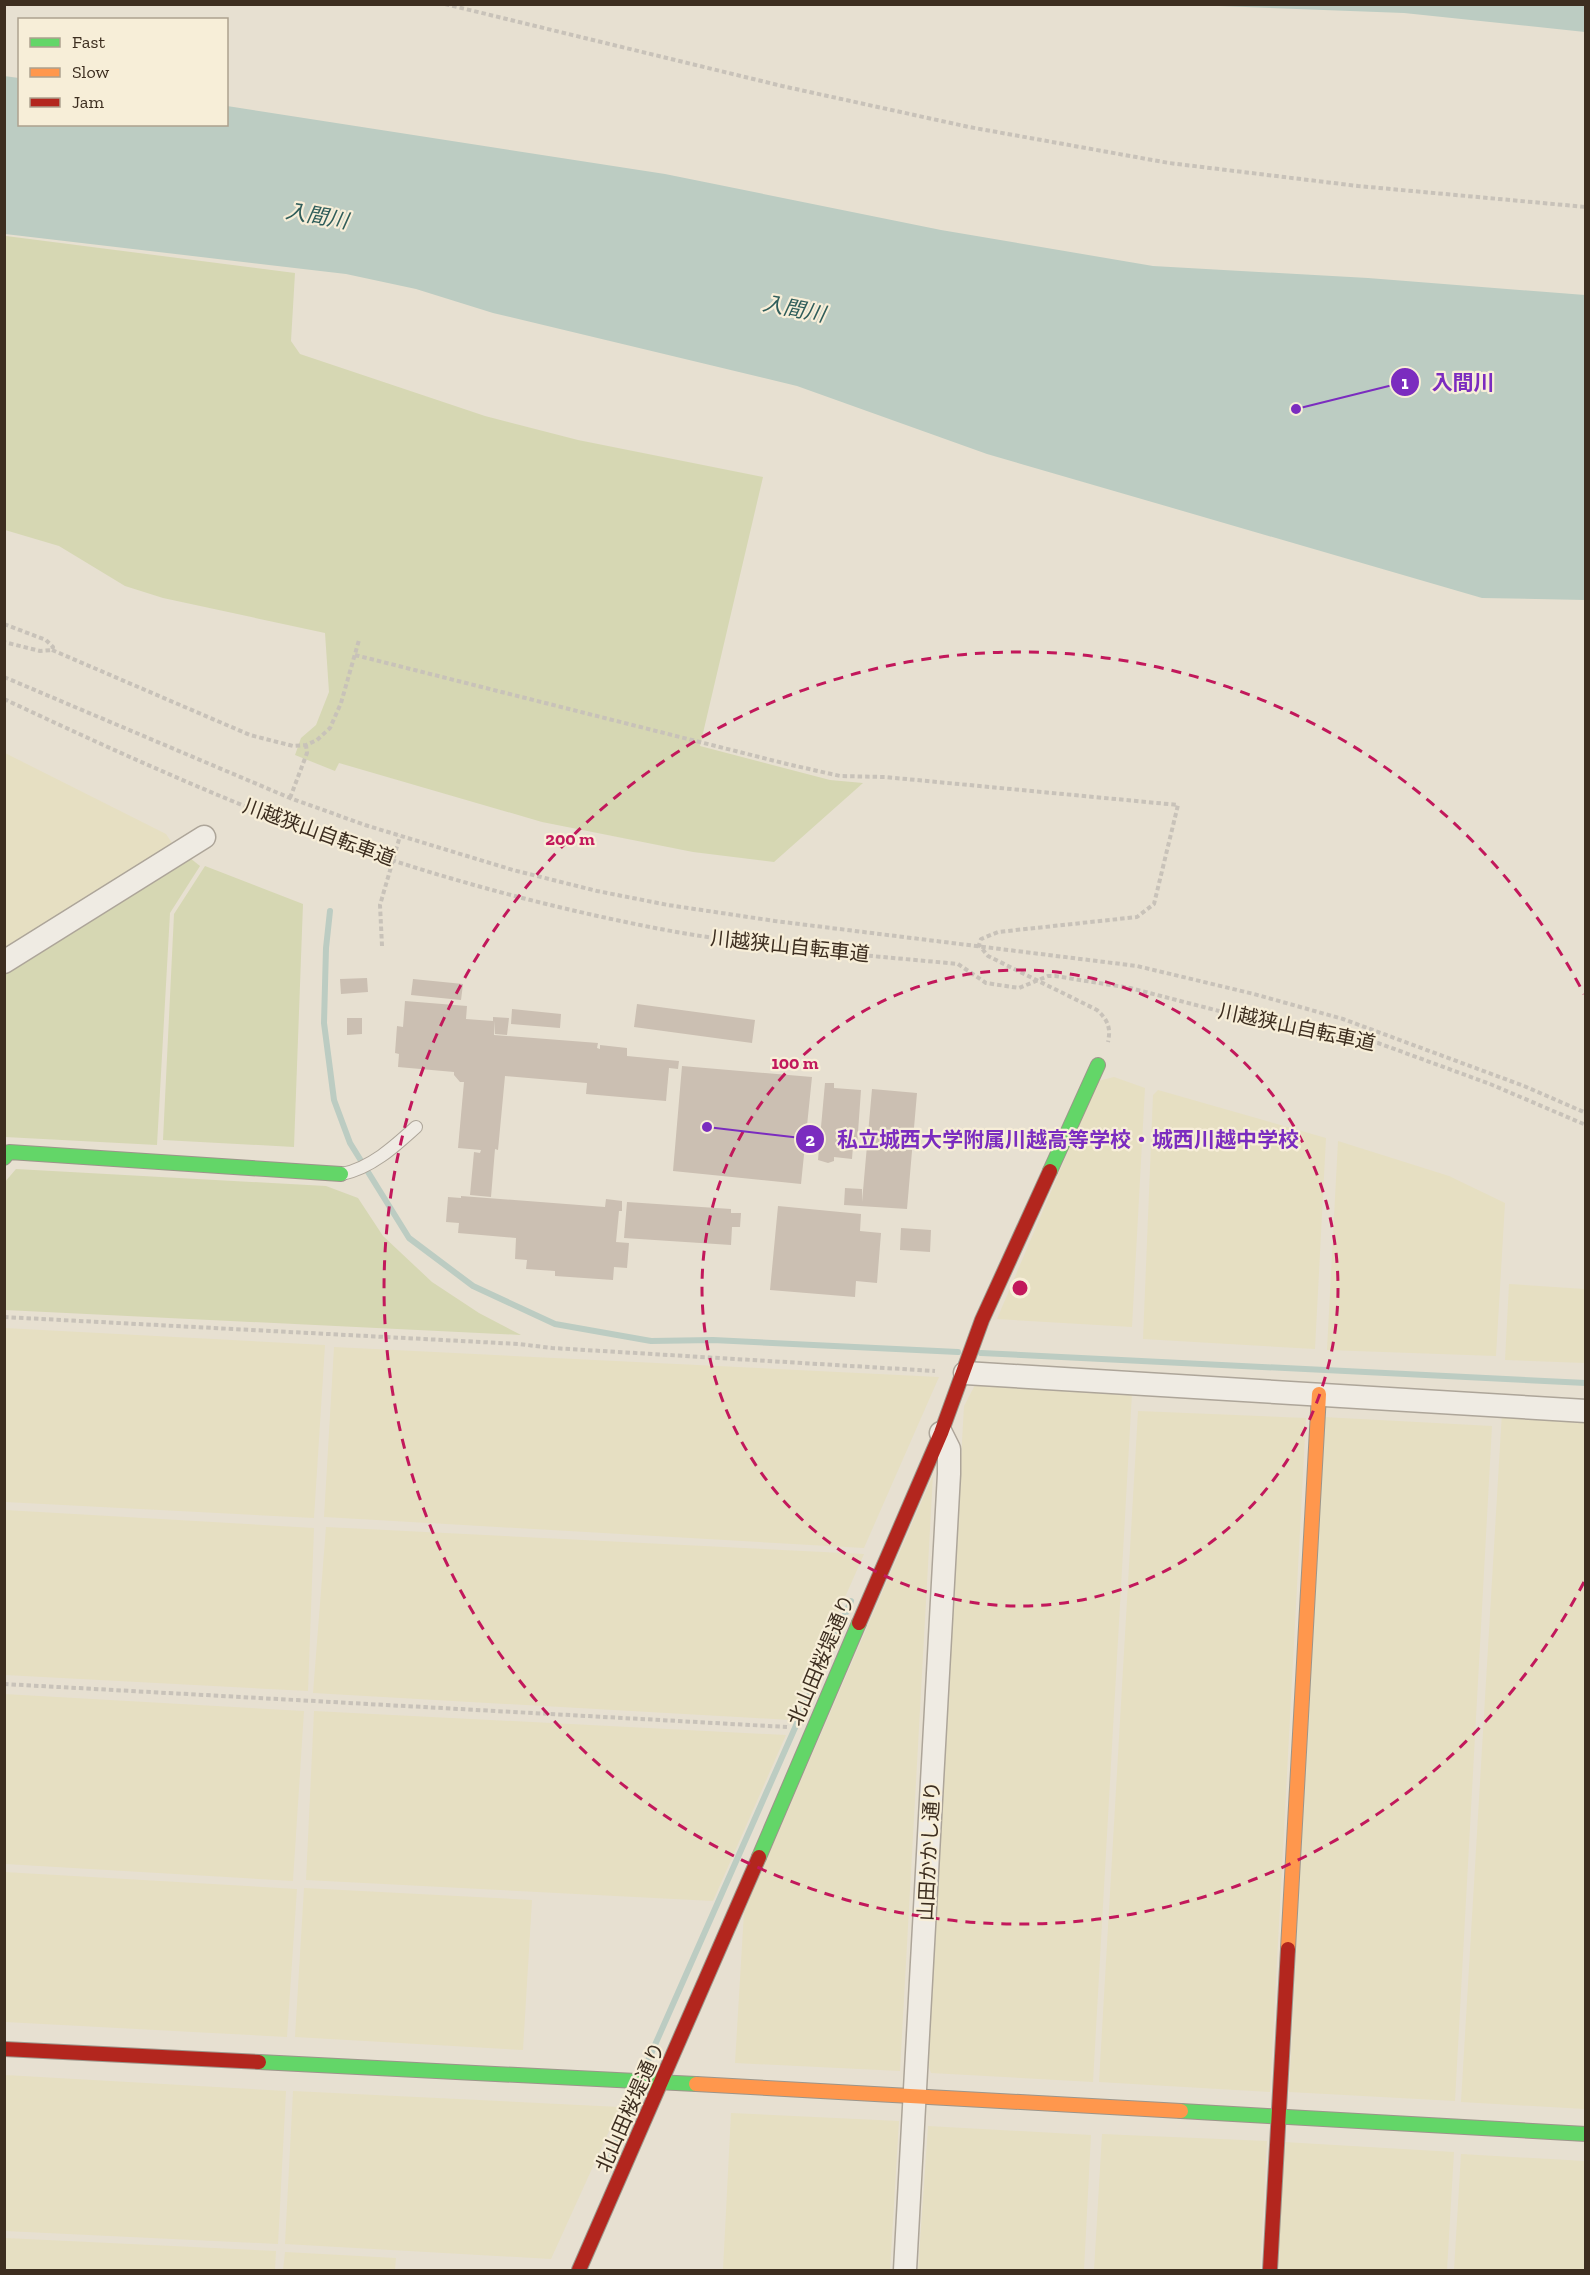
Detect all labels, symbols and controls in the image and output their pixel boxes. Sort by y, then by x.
legend [18,18,228,126]
text: Fast [72,31,105,53]
text: Slow [72,61,109,83]
text: Jam [72,91,104,113]
water label: 入間川 [284,198,352,234]
water label: 入間川 [761,290,829,327]
callout: 入間川 [1390,363,1507,402]
text: 入間川 [1432,370,1495,395]
text: 1 [1401,372,1409,394]
street label: 川越狭山自転車道 [240,793,398,871]
text: 200 m [545,828,595,850]
street label: 川越狭山自転車道 [709,926,871,966]
street label: 川越狭山自転車道 [1216,999,1378,1055]
text: 100 m [771,1052,819,1074]
callout: 私立城西大学附属川越高等学校・城西川越中学校 [795,1120,1311,1159]
text: 私立城西大学附属川越高等学校・城西川越中学校 [837,1127,1299,1152]
text: 2 [805,1129,815,1151]
centre of rings [1010,1278,1030,1298]
street label: 北山田桜堤通り [783,1591,859,1729]
street label: 山田かかし通り [913,1780,945,1922]
street label: 北山田桜堤通り [591,2038,669,2176]

